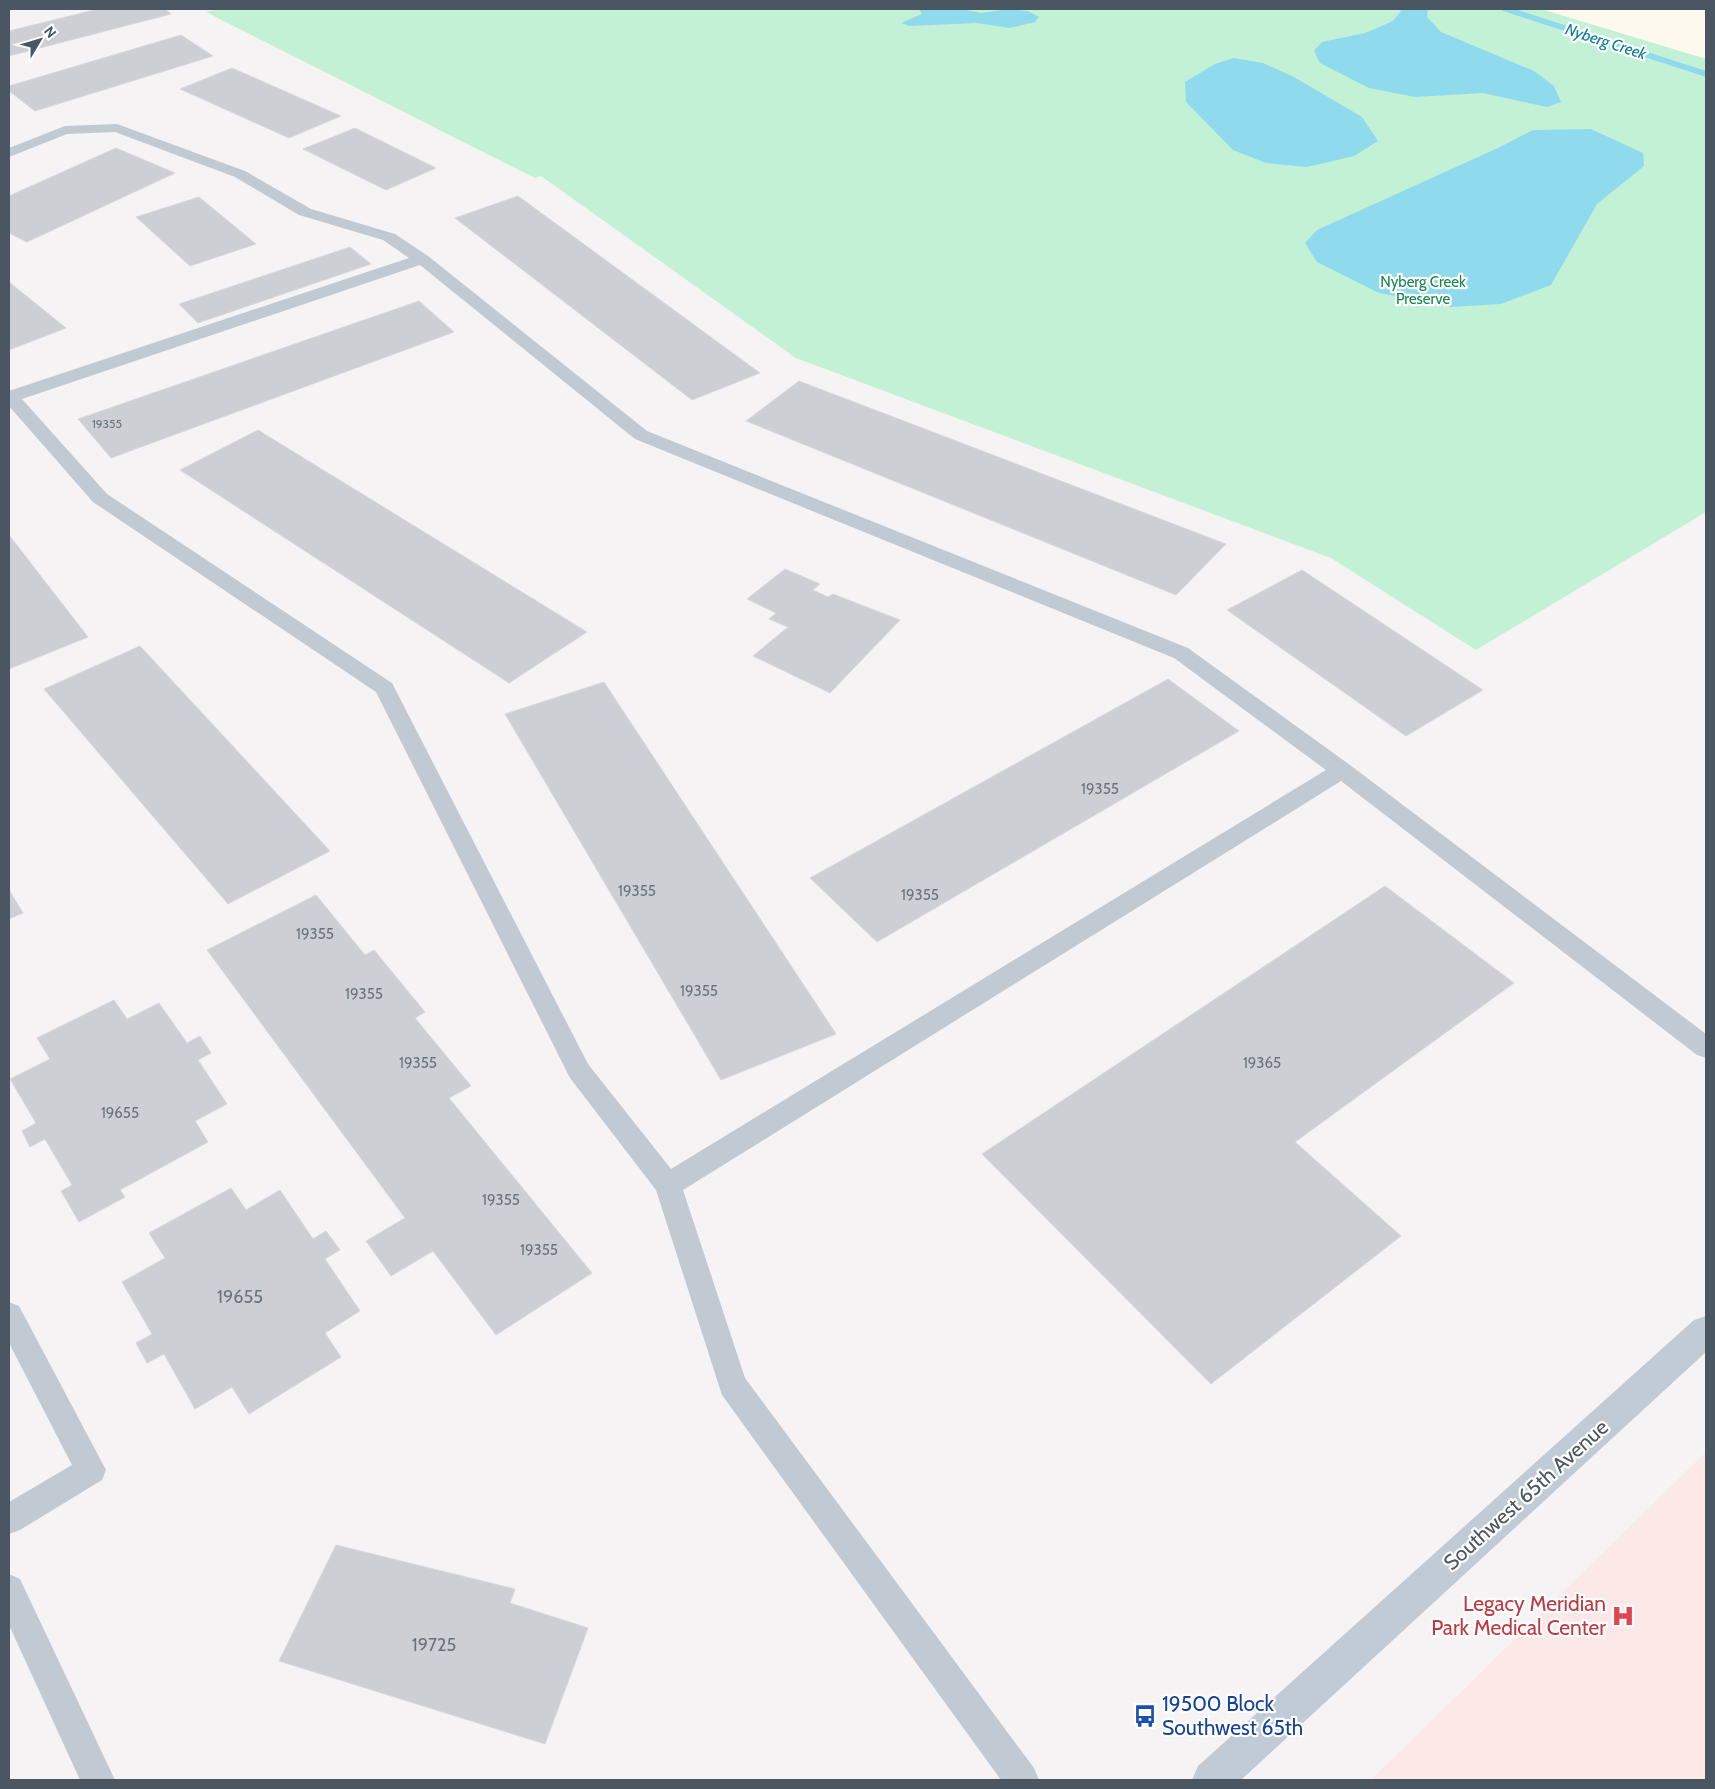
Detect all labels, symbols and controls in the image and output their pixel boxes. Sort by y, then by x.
north arrow [15,15,65,65]
water label: Nyberg Creek [1563,19,1650,64]
text: N [40,23,60,41]
park label: Nyberg Creek Preserve [1380,273,1466,308]
house number: 19355 [92,416,122,431]
house number: 19355 [1081,780,1119,798]
house number: 19355 [618,882,656,900]
house number: 19355 [901,886,939,904]
house number: 19355 [296,925,334,943]
house number: 19355 [680,982,718,1000]
house number: 19355 [345,985,383,1003]
house number: 19355 [399,1054,437,1072]
house number: 19365 [1243,1054,1281,1072]
house number: 19655 [101,1104,139,1122]
house number: 19355 [482,1191,520,1209]
house number: 19355 [520,1241,558,1259]
house number: 19655 [217,1286,263,1308]
street label: Southwest 65th Avenue [1438,1414,1613,1575]
place label: Legacy Meridian Park Medical Center [1431,1591,1606,1640]
hospital icon: Legacy Meridian Park Medical Center [1610,1603,1636,1629]
house number: 19725 [412,1634,456,1656]
place label: 19500 Block Southwest 65th [1162,1691,1303,1740]
bus stop icon: 19500 Block Southwest 65th [1132,1703,1158,1729]

